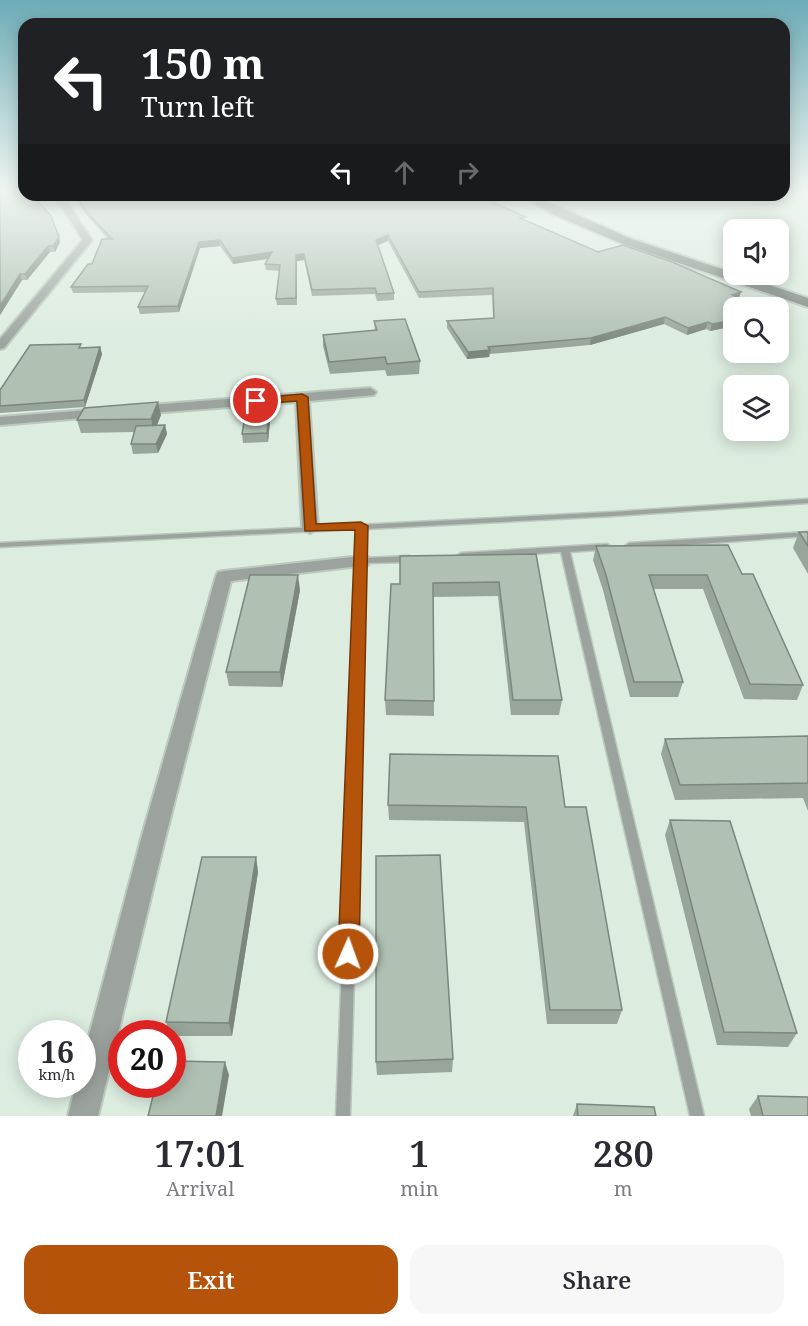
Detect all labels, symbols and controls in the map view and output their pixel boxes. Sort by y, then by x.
text: 150 m [141,34,265,91]
icon: left [42,42,120,120]
text: Turn left [141,88,254,125]
icon: left [325,156,358,189]
icon: ahead [388,156,421,189]
icon: right [451,156,484,189]
map controls [723,219,789,441]
button: sound [723,219,789,285]
button: search [723,297,789,363]
pin [230,375,281,426]
button: layers [723,375,789,441]
icon: arrive [239,384,272,417]
position arrow [316,922,380,986]
speed limit sign: 20 [108,1020,186,1098]
text: 16 [40,1031,74,1072]
text: km/h [39,1064,75,1084]
text: 17:01 [154,1129,246,1178]
text: 1 [409,1129,430,1178]
text: 280 [593,1129,654,1178]
text: Arrival [166,1175,234,1202]
text: min [400,1175,439,1202]
text: m [614,1175,633,1202]
button: Exit [24,1245,398,1314]
button: Share [410,1245,784,1314]

